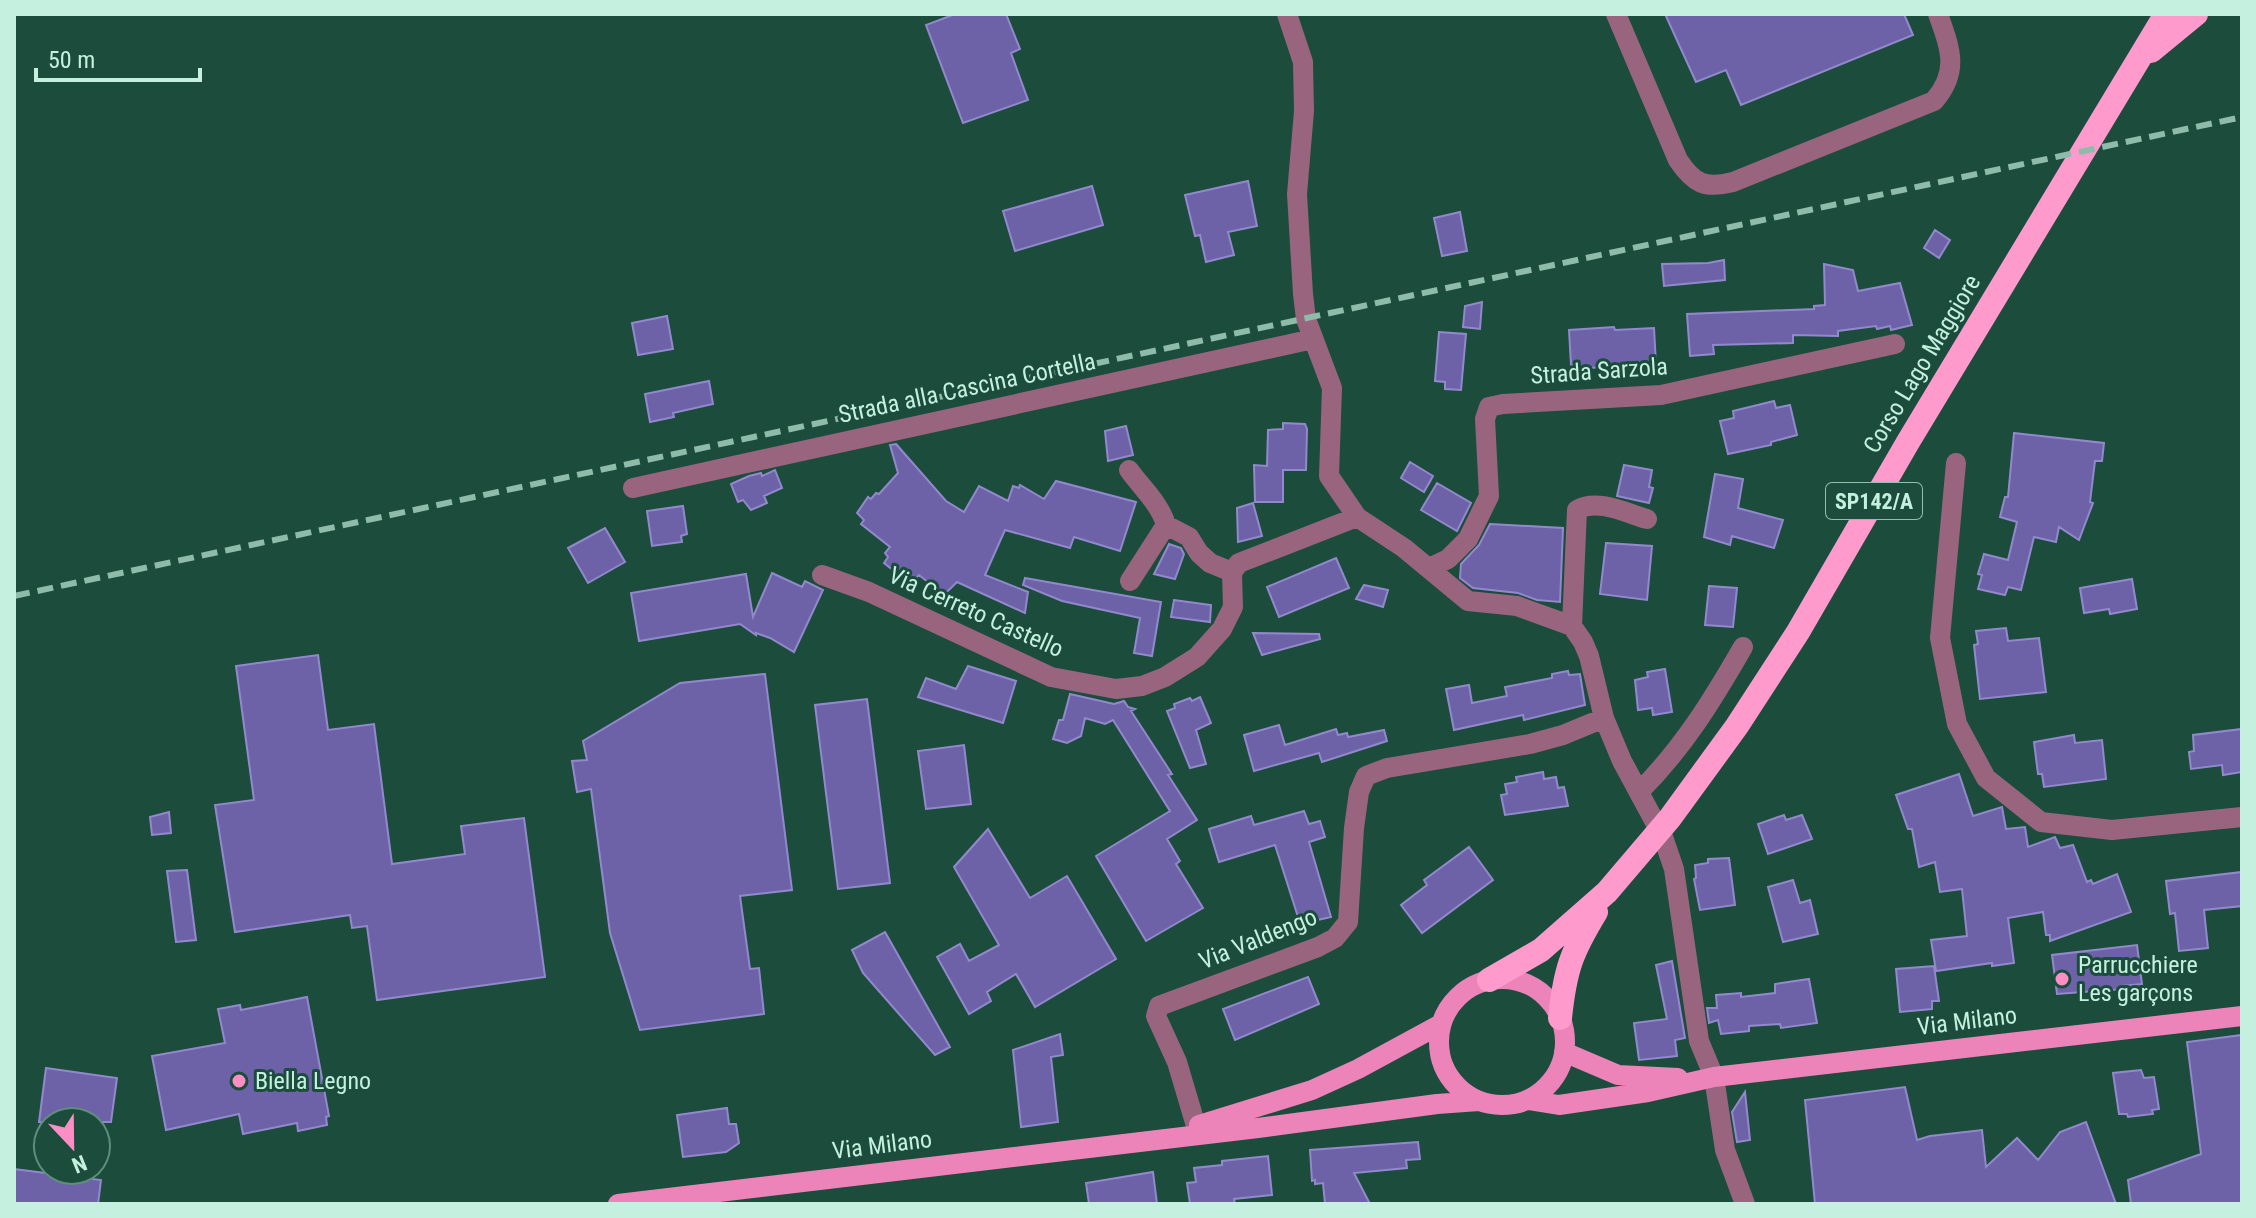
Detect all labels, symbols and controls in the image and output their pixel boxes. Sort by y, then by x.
scale bar [36,32,200,82]
text: 50 m [48,46,95,74]
street label: Corso Lago Maggiore [1858,270,1986,458]
street label: Strada alla Cascina Cortella [836,347,1098,429]
street label: Strada Sarzola [1529,352,1669,390]
road number: SP142/A [1826,483,1922,519]
street label: Via Cerreto Castello [884,561,1068,663]
street label: Via Valdengo [1195,903,1321,975]
place label: Parrucchiere Les garçons [2078,951,2198,1007]
marker: Parrucchiere Les garçons [2053,970,2071,988]
street label: Via Milano [1916,1001,2018,1041]
place label: Biella Legno [255,1067,371,1095]
marker: Biella Legno [230,1072,248,1090]
north arrow [32,1106,112,1186]
street label: Via Milano [831,1125,933,1165]
text: N [68,1150,90,1178]

